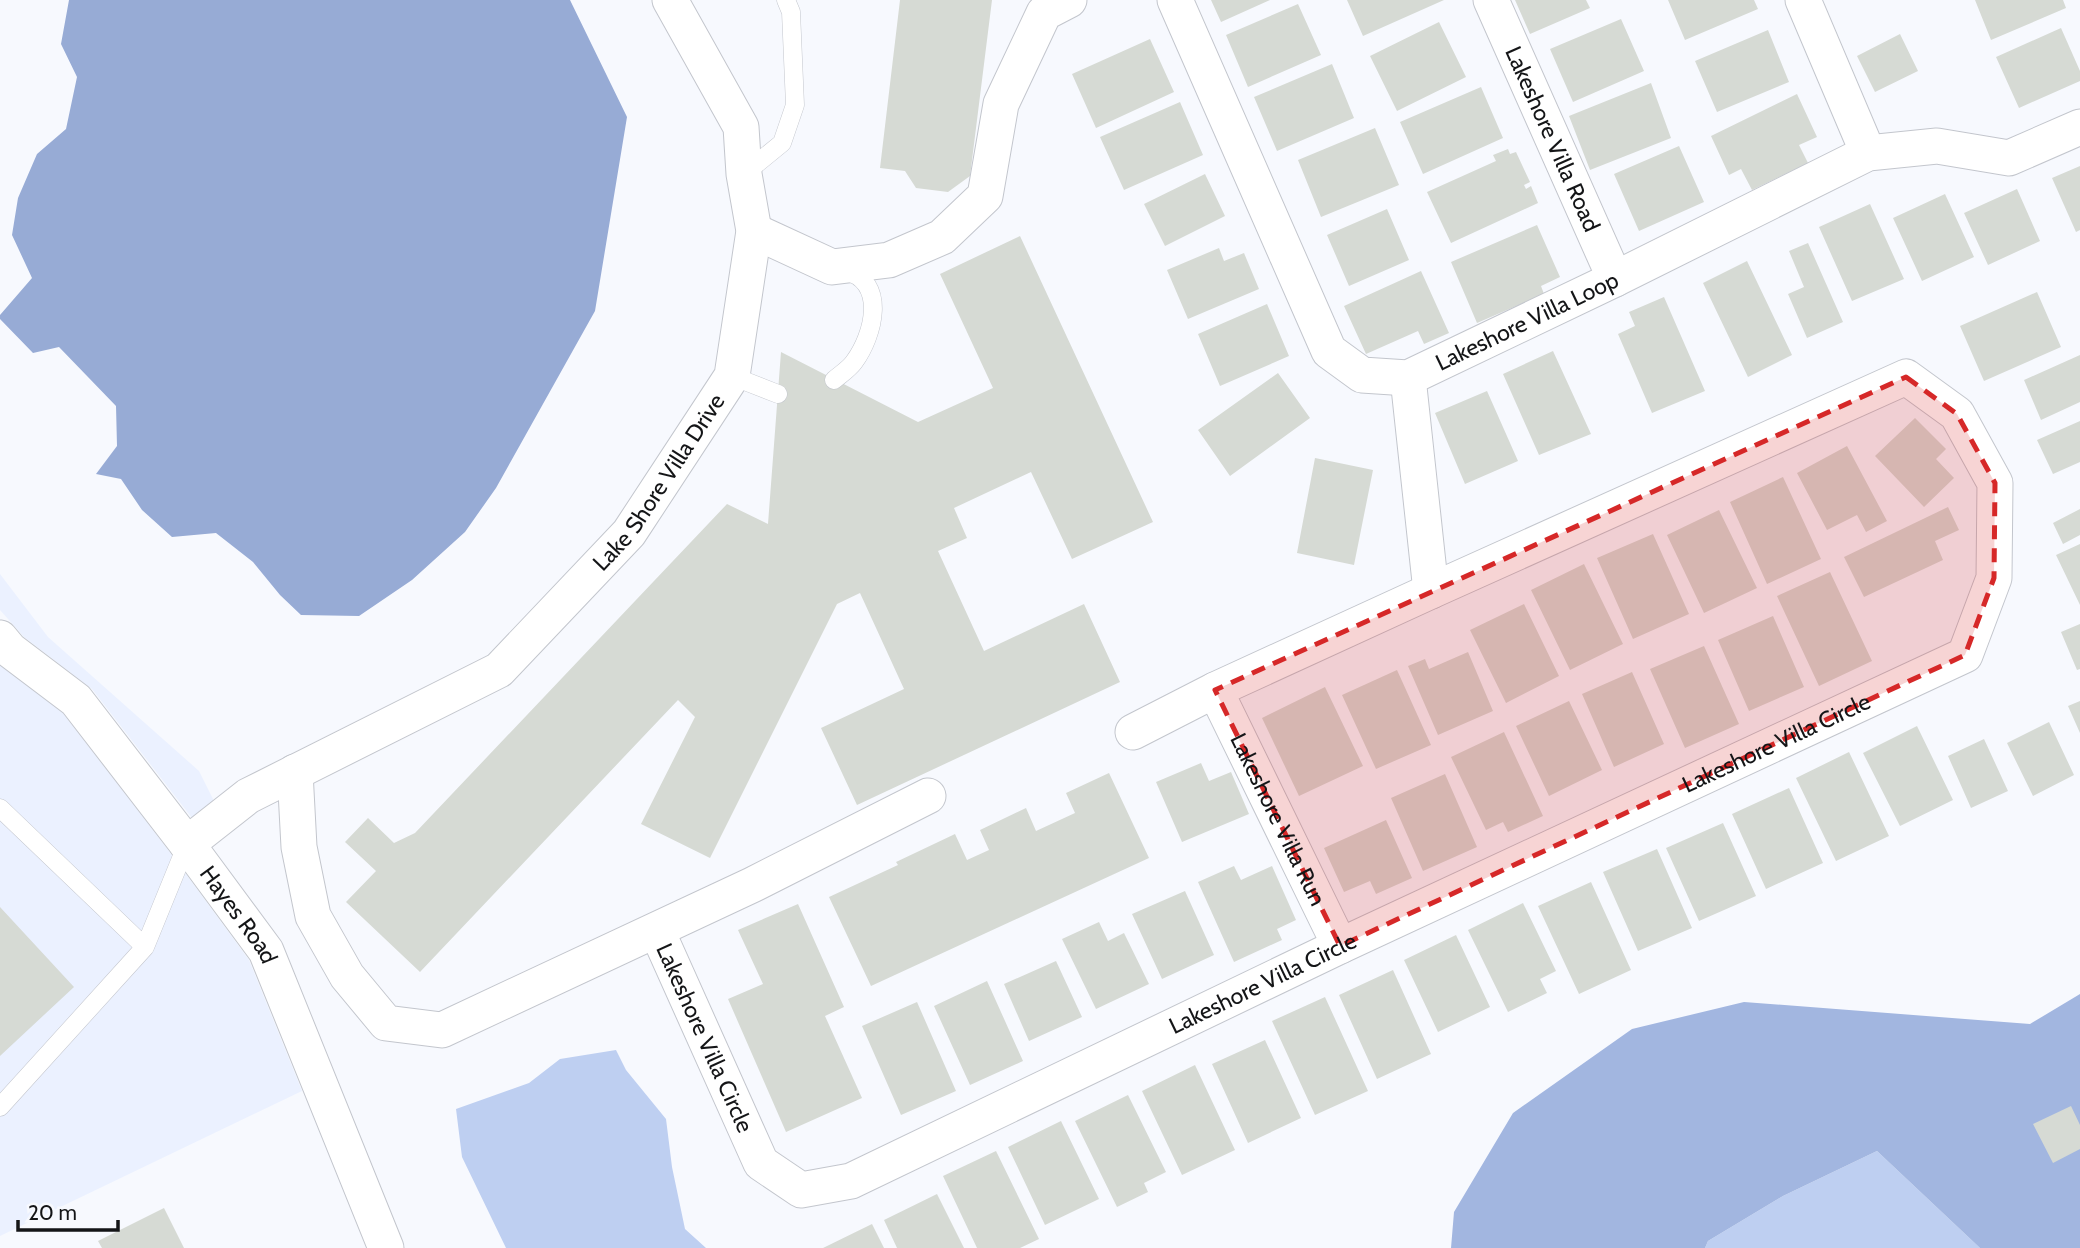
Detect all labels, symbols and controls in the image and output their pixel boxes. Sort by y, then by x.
street label: Lakeshore Villa Road [1499,42,1606,236]
street label: Lakeshore Villa Loop [1431,265,1623,377]
street label: Lake Shore Villa Drive [587,388,731,576]
street label: Lakeshore Villa Circle [1678,687,1875,799]
street label: Lakeshore Villa Run [1224,729,1332,910]
street label: Hayes Road [194,860,283,967]
street label: Lakeshore Villa Circle [1165,926,1361,1040]
street label: Lakeshore Villa Circle [650,939,759,1137]
scale bar [18,1188,117,1232]
text: 20 m [28,1200,77,1225]

